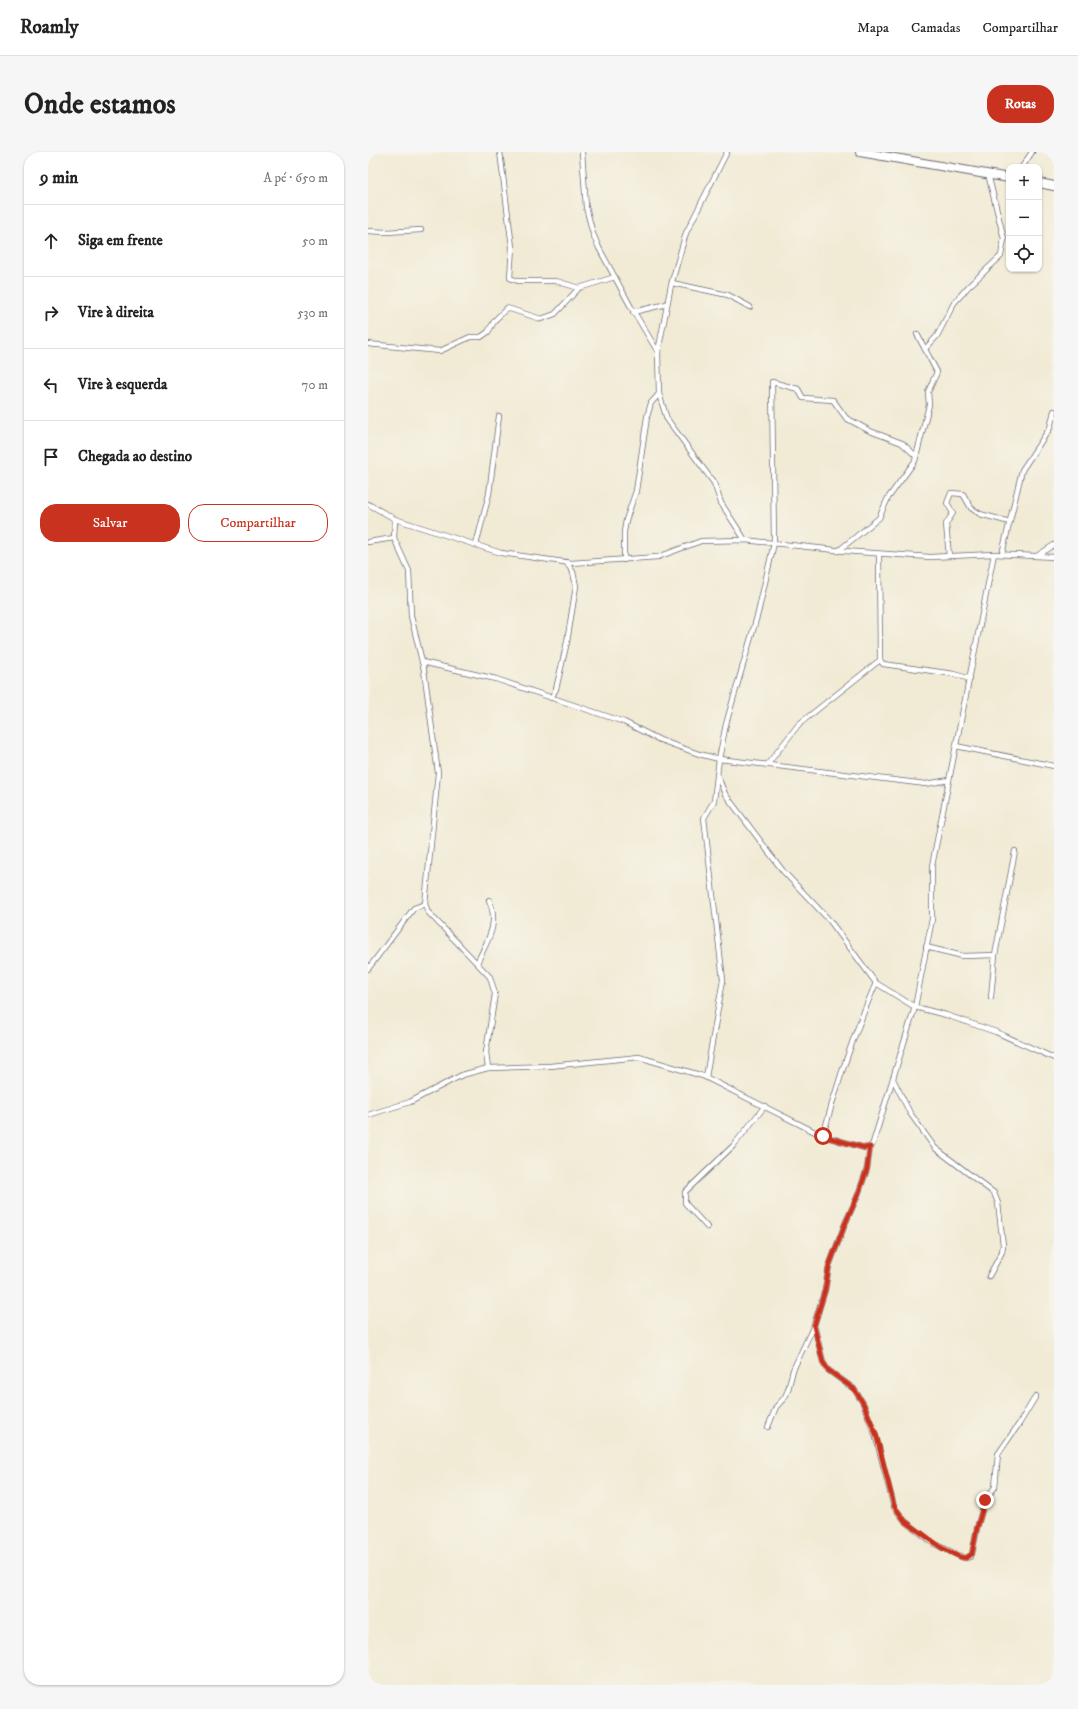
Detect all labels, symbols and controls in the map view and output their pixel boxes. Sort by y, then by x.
text: Roamly [20,16,79,39]
text: Mapa [857,19,889,37]
text: Camadas [911,19,960,37]
text: Compartilhar [982,19,1058,37]
button: Rotas [987,85,1054,123]
text: Onde estamos [24,87,176,122]
map controls [1006,164,1042,272]
button: + [1006,164,1042,200]
text: 9 min [40,167,78,189]
text: A pé · 650 m [264,170,328,186]
button: − [1006,200,1042,236]
icon: ahead [40,230,62,252]
text: Siga em frente [78,231,163,250]
text: 50 m [302,233,328,249]
button: locate [1006,236,1042,272]
icon: right [40,302,62,324]
text: Vire à direita [78,303,154,322]
text: 530 m [297,305,328,321]
icon: left [40,374,62,396]
text: Vire à esquerda [78,375,167,394]
text: 70 m [302,377,328,393]
icon: arrive [40,446,62,468]
text: Chegada ao destino [78,447,192,466]
button: Salvar [40,504,180,542]
button: Compartilhar [188,504,328,542]
route start [814,1127,832,1145]
route end [976,1491,994,1509]

